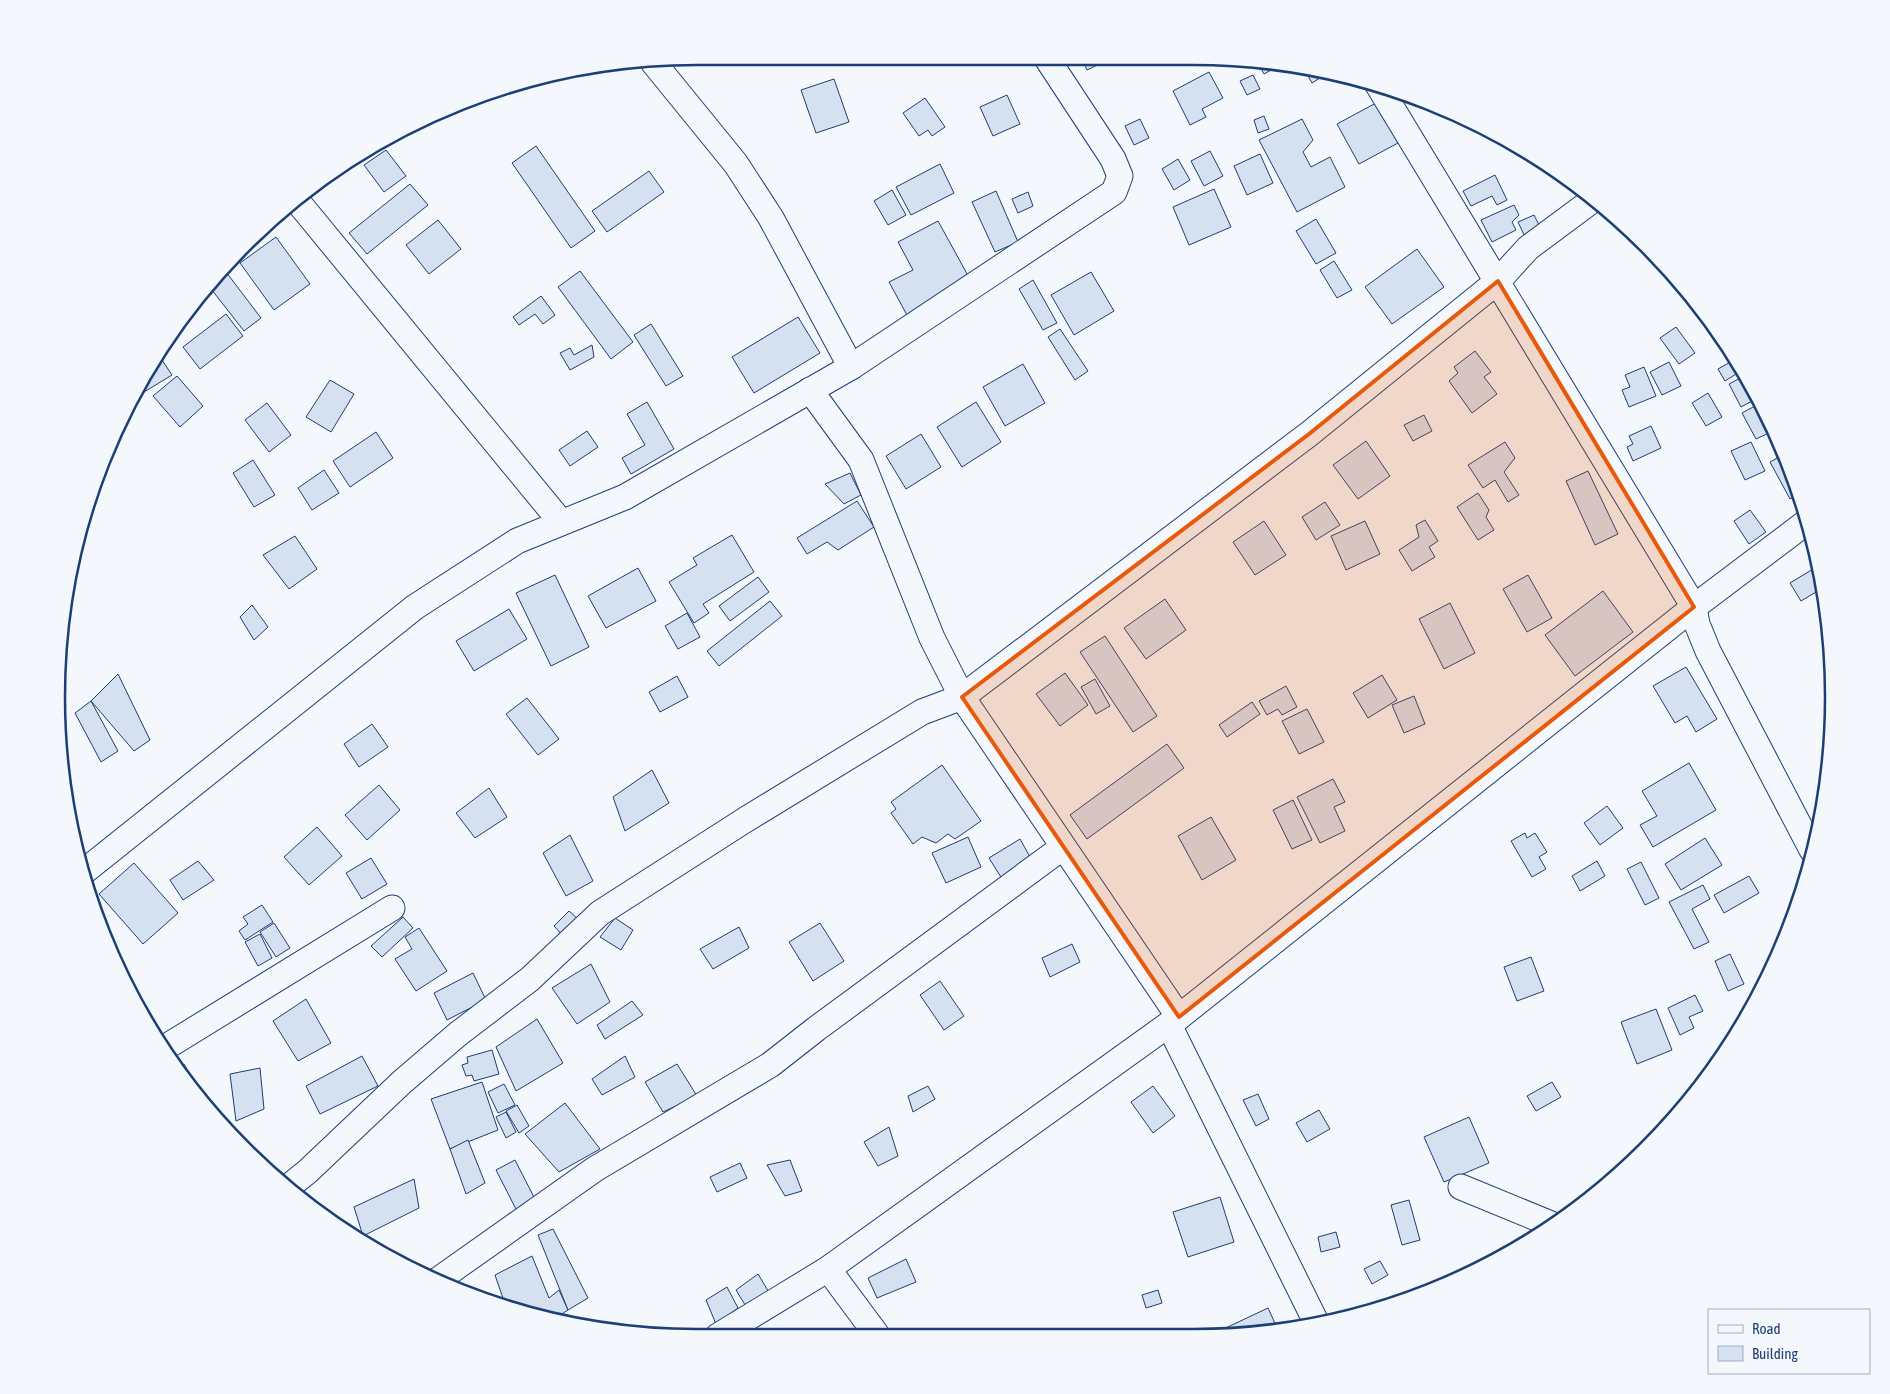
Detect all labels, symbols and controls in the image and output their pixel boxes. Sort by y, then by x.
legend [1708,1309,1870,1374]
text: Road [1752,1320,1781,1337]
text: Building [1752,1345,1798,1362]

